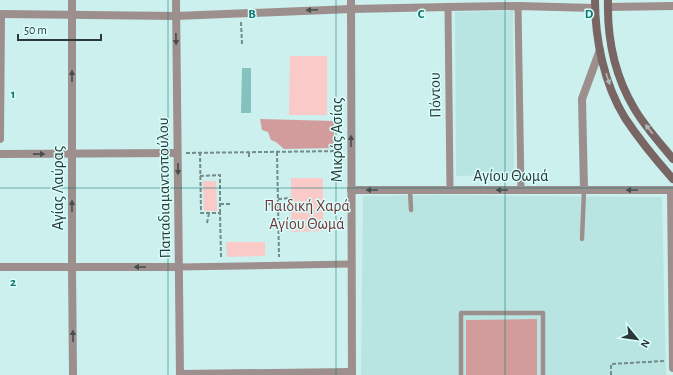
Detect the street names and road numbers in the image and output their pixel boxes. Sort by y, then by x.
street label: Πόντου [427,72,443,118]
street label: Μικράς Ασίας [329,98,346,182]
street label: Παπαδιαμαντοπούλου [155,117,173,259]
street label: Αγίας Λαύρας [50,146,67,230]
street label: Αγίου Θωμά [473,168,549,184]

